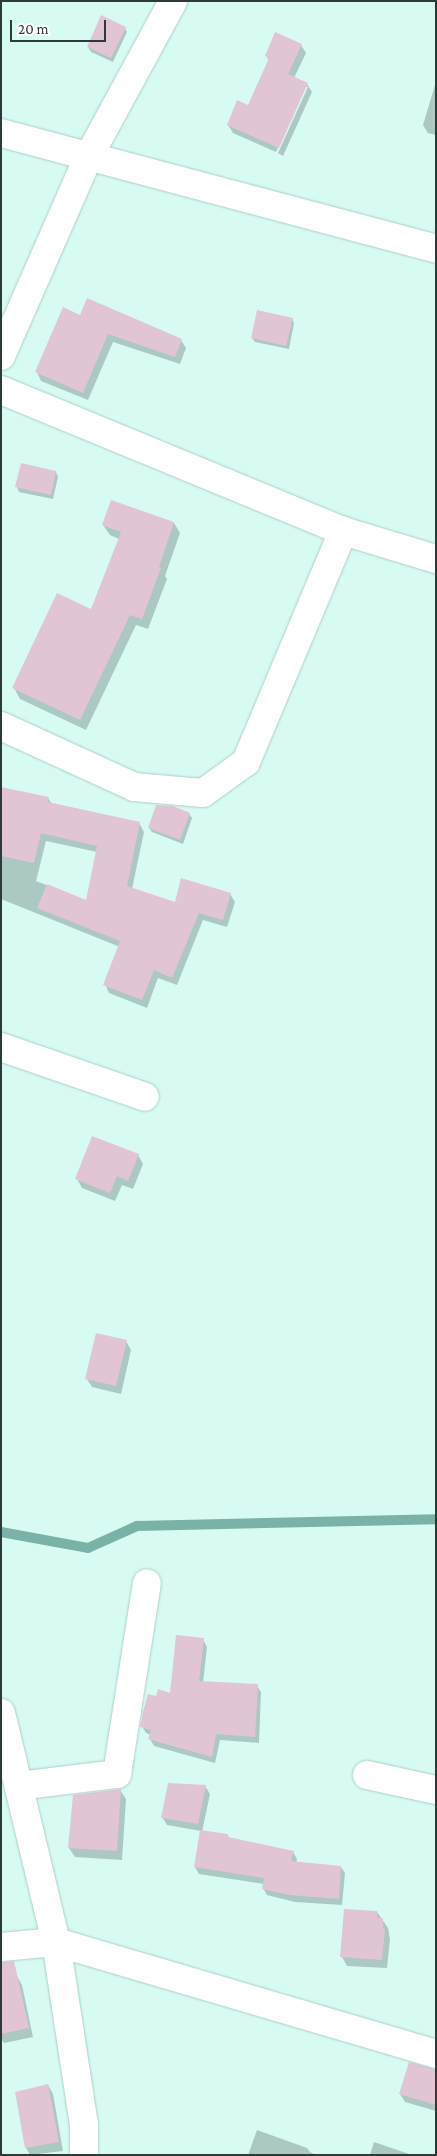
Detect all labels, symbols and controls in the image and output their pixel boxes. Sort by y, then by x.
scale bar [12,10,109,42]
text: 20 m [18,21,49,37]

